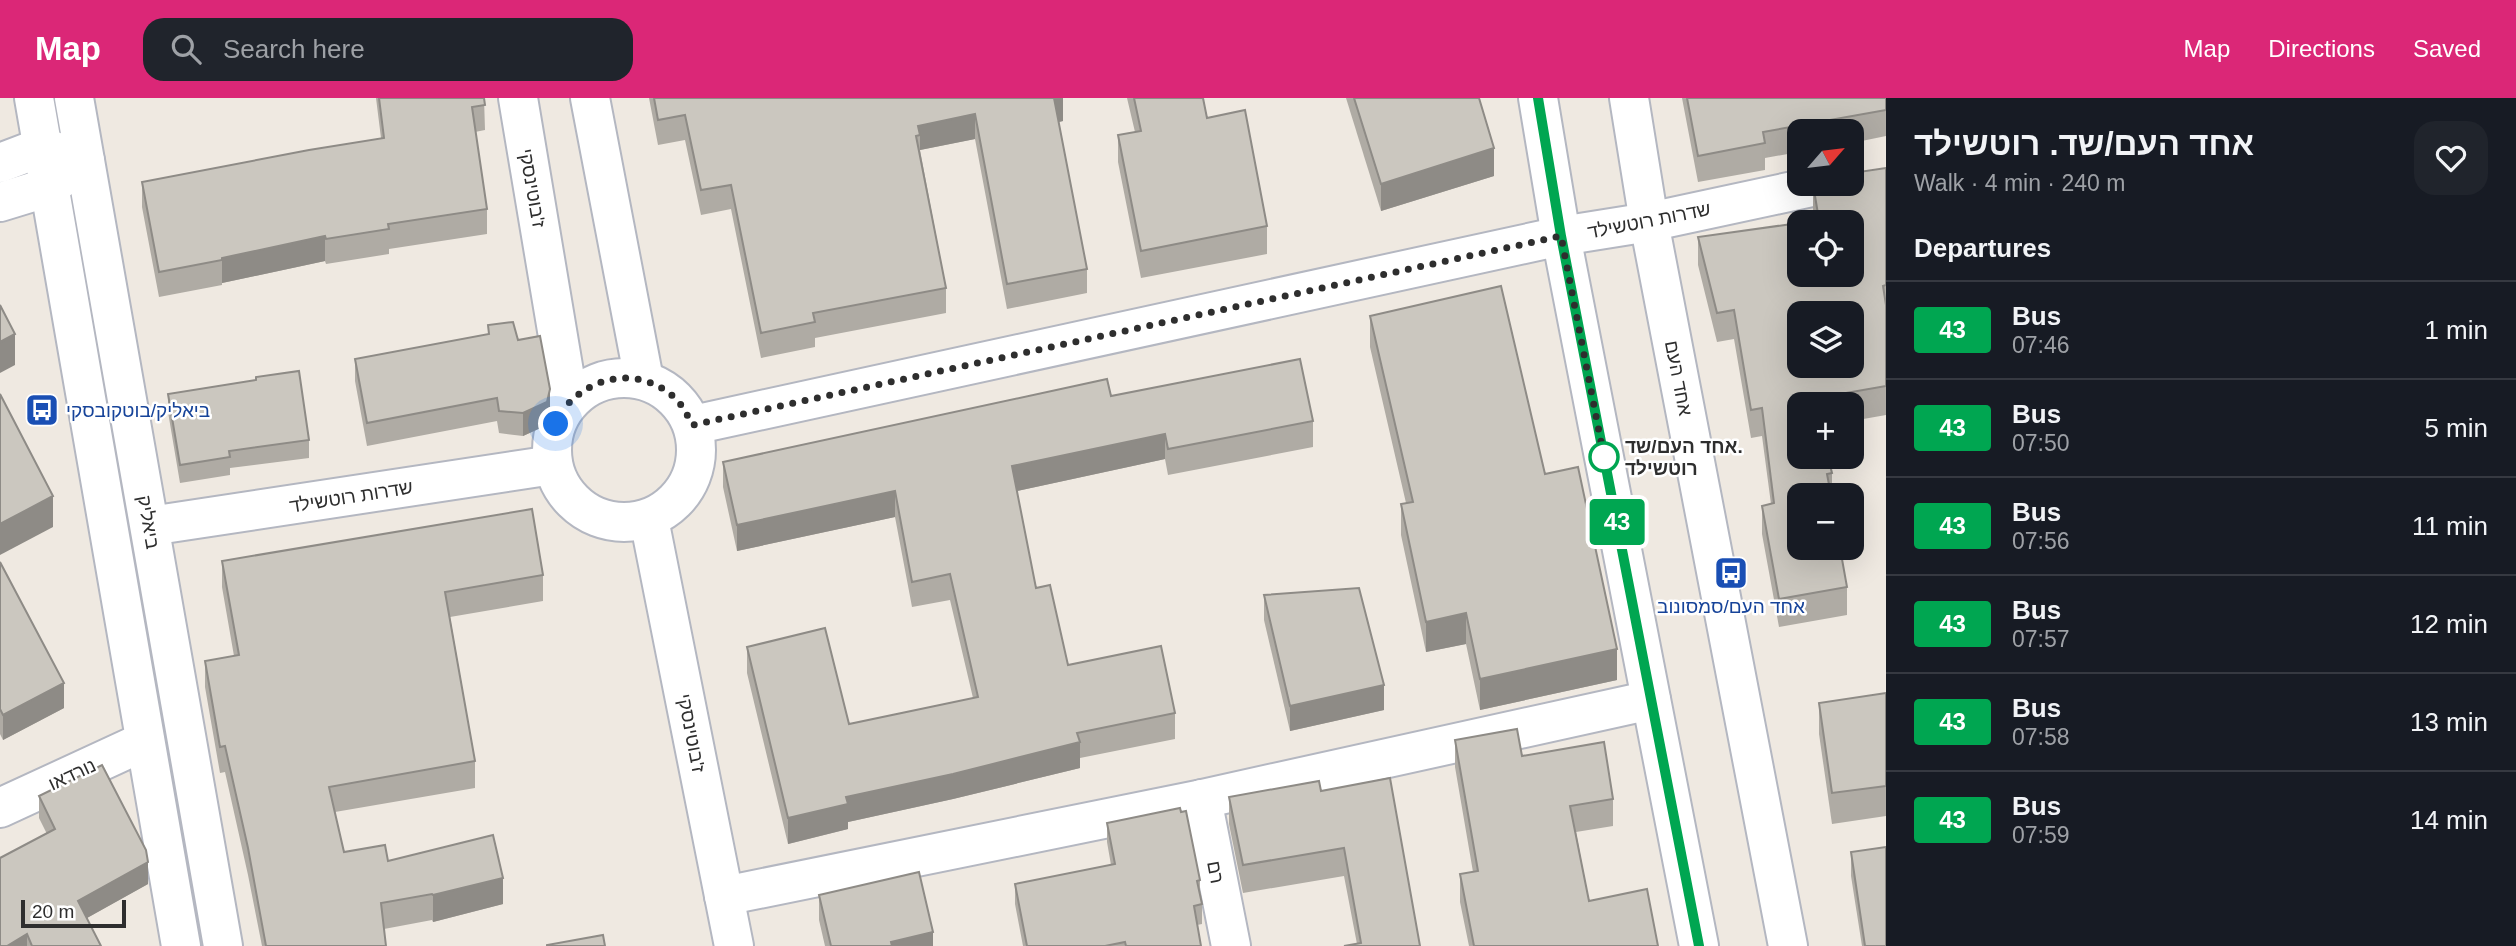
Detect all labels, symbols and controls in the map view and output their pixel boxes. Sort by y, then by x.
search box [143,18,633,81]
text: Map [35,30,101,67]
icon: search [167,30,205,68]
text: Search here [223,34,365,64]
text: Map [2184,35,2230,62]
text: Directions [2268,35,2375,62]
text: Saved [2413,35,2481,62]
north arrow [1787,119,1864,196]
map controls [1787,119,1864,560]
button: heart [2414,121,2488,195]
text: אחד העם/שד. רוטשילד [1914,125,2254,162]
street label: ז'בוטינסקי [515,147,550,229]
text: Walk · 4 min · 240 m [1914,170,2125,196]
street label: שדרות רוטשילד [1586,198,1712,243]
button: locate [1787,210,1864,287]
text: Departures [1914,233,2051,263]
button: layers [1787,301,1864,378]
text: Bus [2012,301,2061,331]
text: 1 min [2424,315,2488,345]
text: 43 [1939,316,1966,343]
text: 07:46 [2012,332,2070,358]
street label: אחד העם [1661,339,1696,418]
bus stop icon: ביאליק/בוטקובסקי [23,391,61,429]
button: + [1787,392,1864,469]
text: Bus [2012,399,2061,429]
place label: ביאליק/בוטקובסקי [66,400,210,421]
your location [538,406,573,441]
text: 5 min [2424,413,2488,443]
text: 43 [1939,414,1966,441]
text: 07:50 [2012,430,2070,456]
place label: אחד העם/שד. רוטשילד [1625,436,1743,479]
marker: אחד העם/שד. רוטשילד [1589,442,1619,472]
street label: שדרות רוטשילד [288,476,414,517]
button: − [1787,483,1864,560]
street label: ביאליק [133,494,164,551]
text: Bus [2012,497,2061,527]
line badge: 43 [1586,499,1648,545]
text: 43 [1604,508,1630,535]
text: 11 min [2412,511,2488,541]
text: 43 [1939,512,1966,539]
text: 07:56 [2012,528,2070,554]
bus stop icon: אחד העם/סמסונוב [1712,554,1750,592]
text: Bus [2012,595,2061,625]
place label: אחד העם/סמסונוב [1657,596,1805,617]
text: 12 min [2410,609,2488,639]
text: 43 [1939,610,1966,637]
text: 07:57 [2012,626,2070,652]
street label: ז'בוטינסקי [674,692,709,774]
text: Bus [2012,693,2061,723]
text: 13 min [2410,707,2488,737]
text: 43 [1939,708,1966,735]
text: 07:58 [2012,724,2070,750]
street label: נורדאו [45,754,99,795]
text: Bus [2012,791,2061,821]
text: 14 min [2410,805,2488,835]
text: 43 [1939,806,1966,833]
text: 07:59 [2012,822,2070,848]
street label: רם [1203,859,1228,885]
scale bar [21,897,126,929]
text: 20 m [32,901,74,922]

